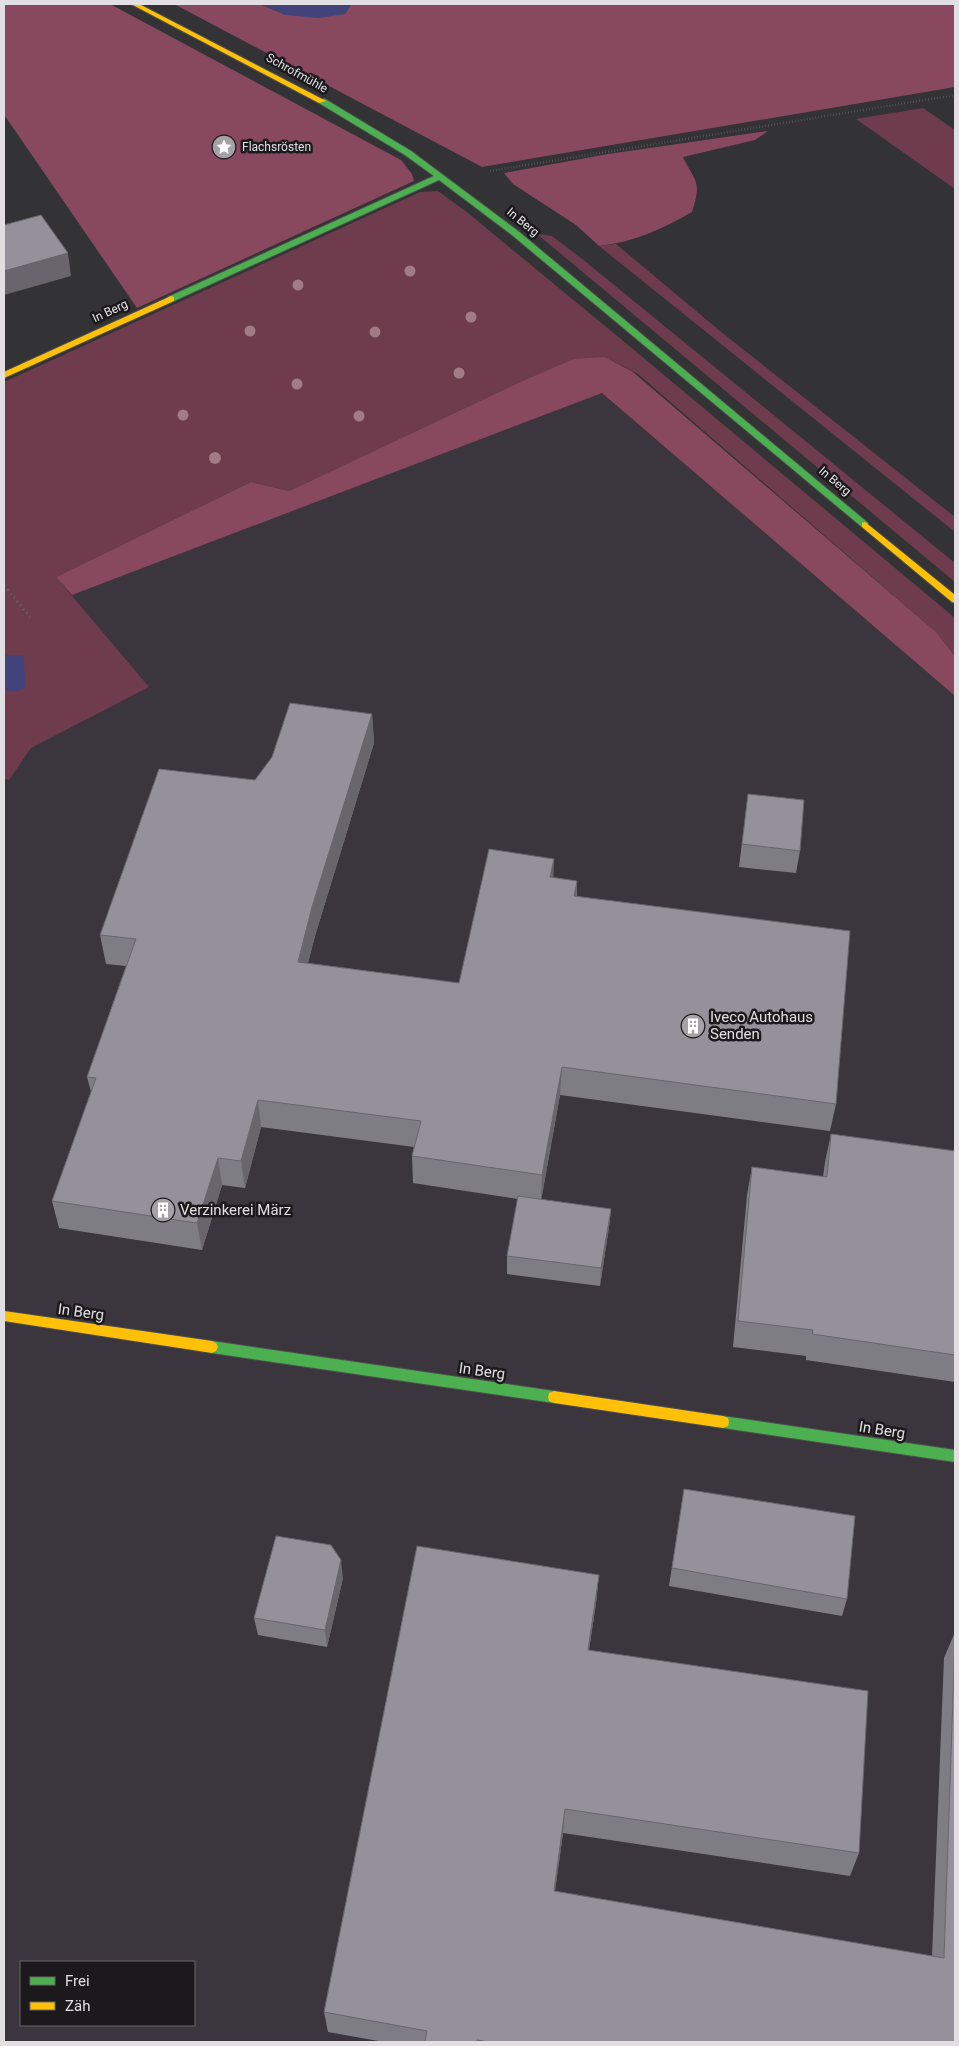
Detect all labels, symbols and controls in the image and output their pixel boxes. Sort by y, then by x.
street label: Schrofmühle [264,50,330,96]
place icon: Flachsrösten [211,134,237,160]
place label: Flachsrösten [242,140,311,154]
street label: In Berg [504,205,542,239]
street label: In Berg [90,297,130,325]
street label: In Berg [816,464,854,498]
place label: Iveco Autohaus Senden [710,1008,813,1043]
building icon: Iveco Autohaus Senden [680,1013,706,1039]
building icon: Verzinkerei März [150,1197,176,1223]
place label: Verzinkerei März [180,1201,291,1219]
street label: In Berg [57,1300,105,1324]
street label: In Berg [458,1359,506,1383]
street label: In Berg [857,1417,907,1443]
legend [20,1961,195,2026]
text: Frei [65,1972,90,1990]
text: Zäh [65,1997,90,2015]

